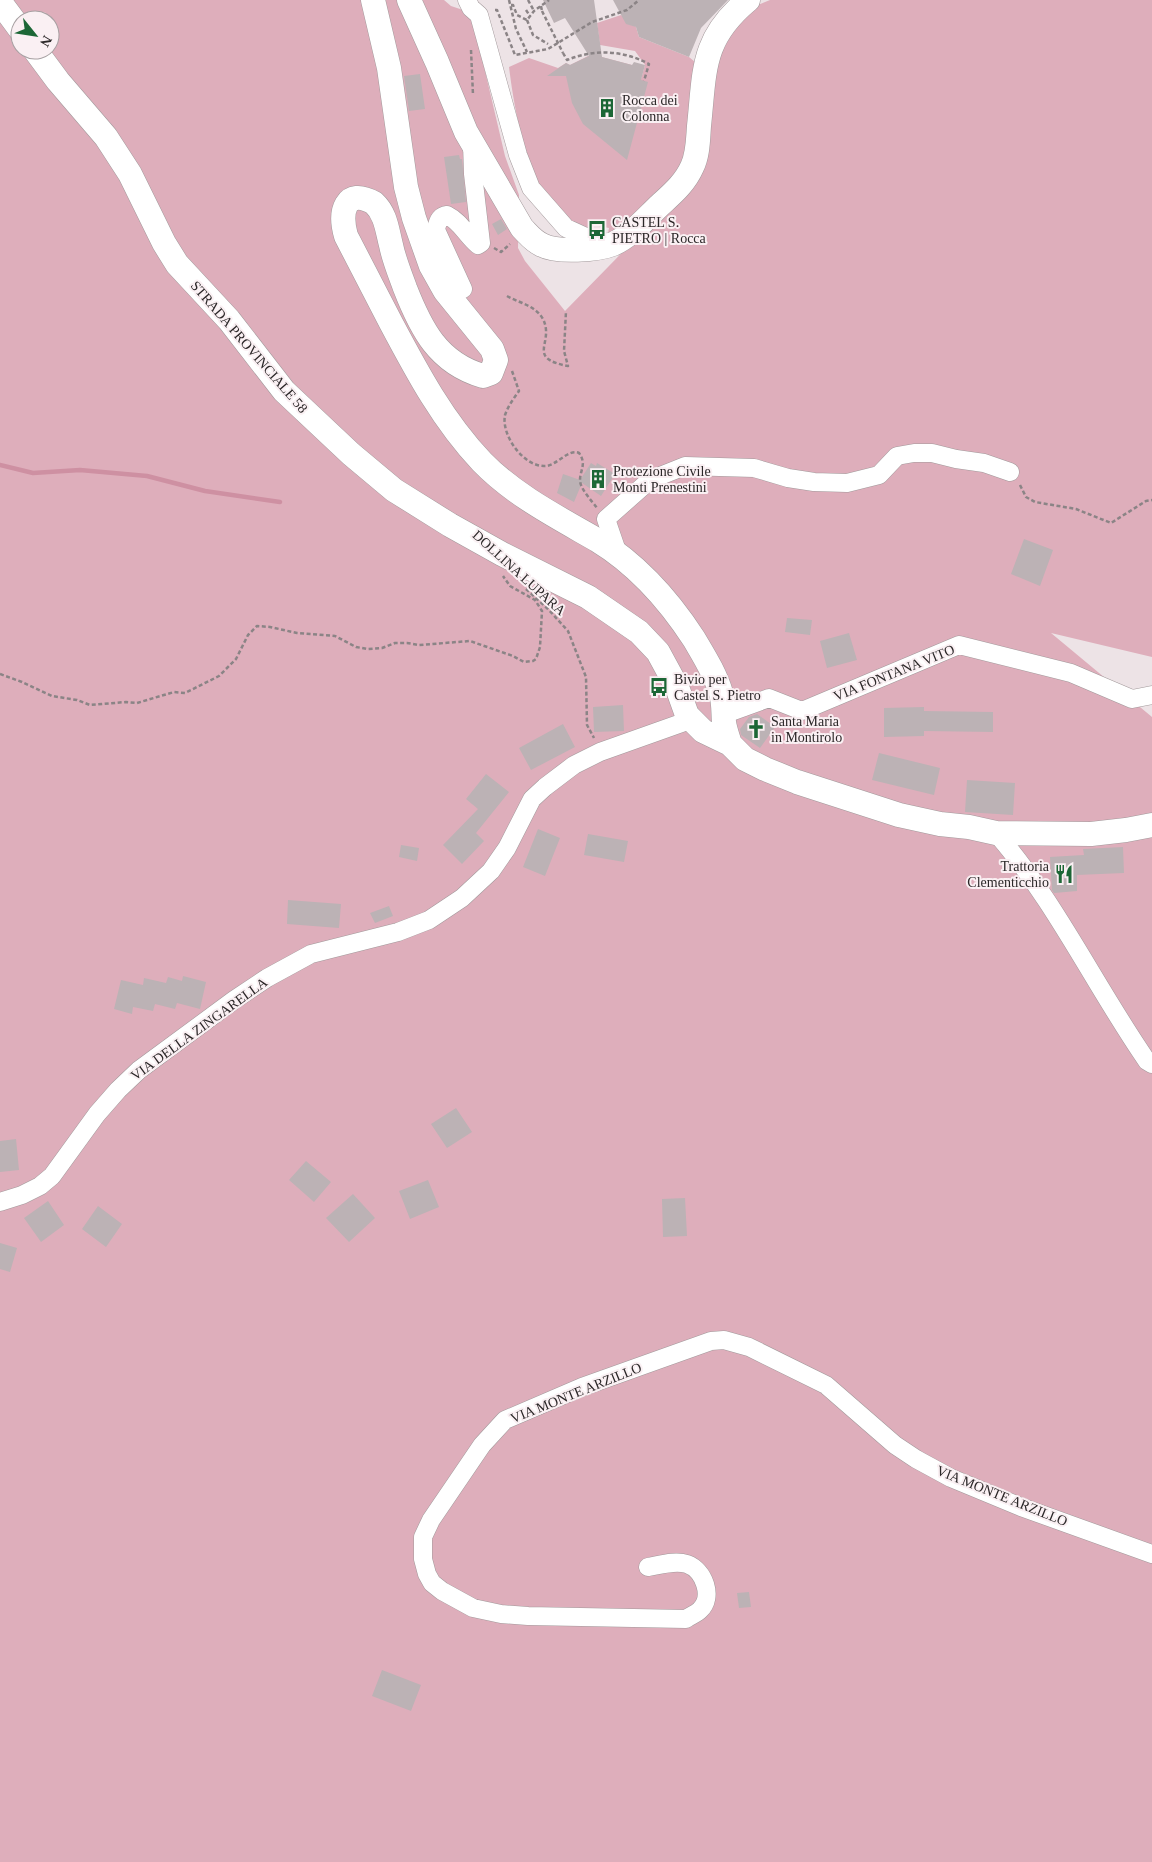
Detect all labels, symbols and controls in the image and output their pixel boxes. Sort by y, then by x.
north arrow [10,10,60,60]
text: N [37,33,55,49]
place label: Rocca dei Colonna [622,93,678,124]
building icon: Rocca dei Colonna [596,97,618,119]
place label: CASTEL S. PIETRO | Rocca [612,215,707,246]
bus stop icon: CASTEL S. PIETRO | Rocca [586,219,608,241]
street label: STRADA PROVINCIALE 58 [188,278,310,416]
place label: Protezione Civile Monti Prenestini [613,464,711,495]
building icon: Protezione Civile Monti Prenestini [587,468,609,490]
street label: DOLLINA LUPARA [470,527,569,619]
street label: VIA FONTANA VITO [831,642,957,704]
place label: Bivio per Castel S. Pietro [674,672,761,703]
bus stop icon: Bivio per Castel S. Pietro [648,676,670,698]
place label: Santa Maria in Montirolo [771,714,842,745]
church icon: Santa Maria in Montirolo [745,718,767,740]
place label: Trattoria Clementicchio [967,859,1050,890]
restaurant icon: Trattoria Clementicchio [1053,863,1075,885]
street label: VIA DELLA ZINGARELLA [128,974,271,1084]
street label: VIA MONTE ARZILLO [508,1360,644,1426]
street label: VIA MONTE ARZILLO [934,1463,1070,1529]

